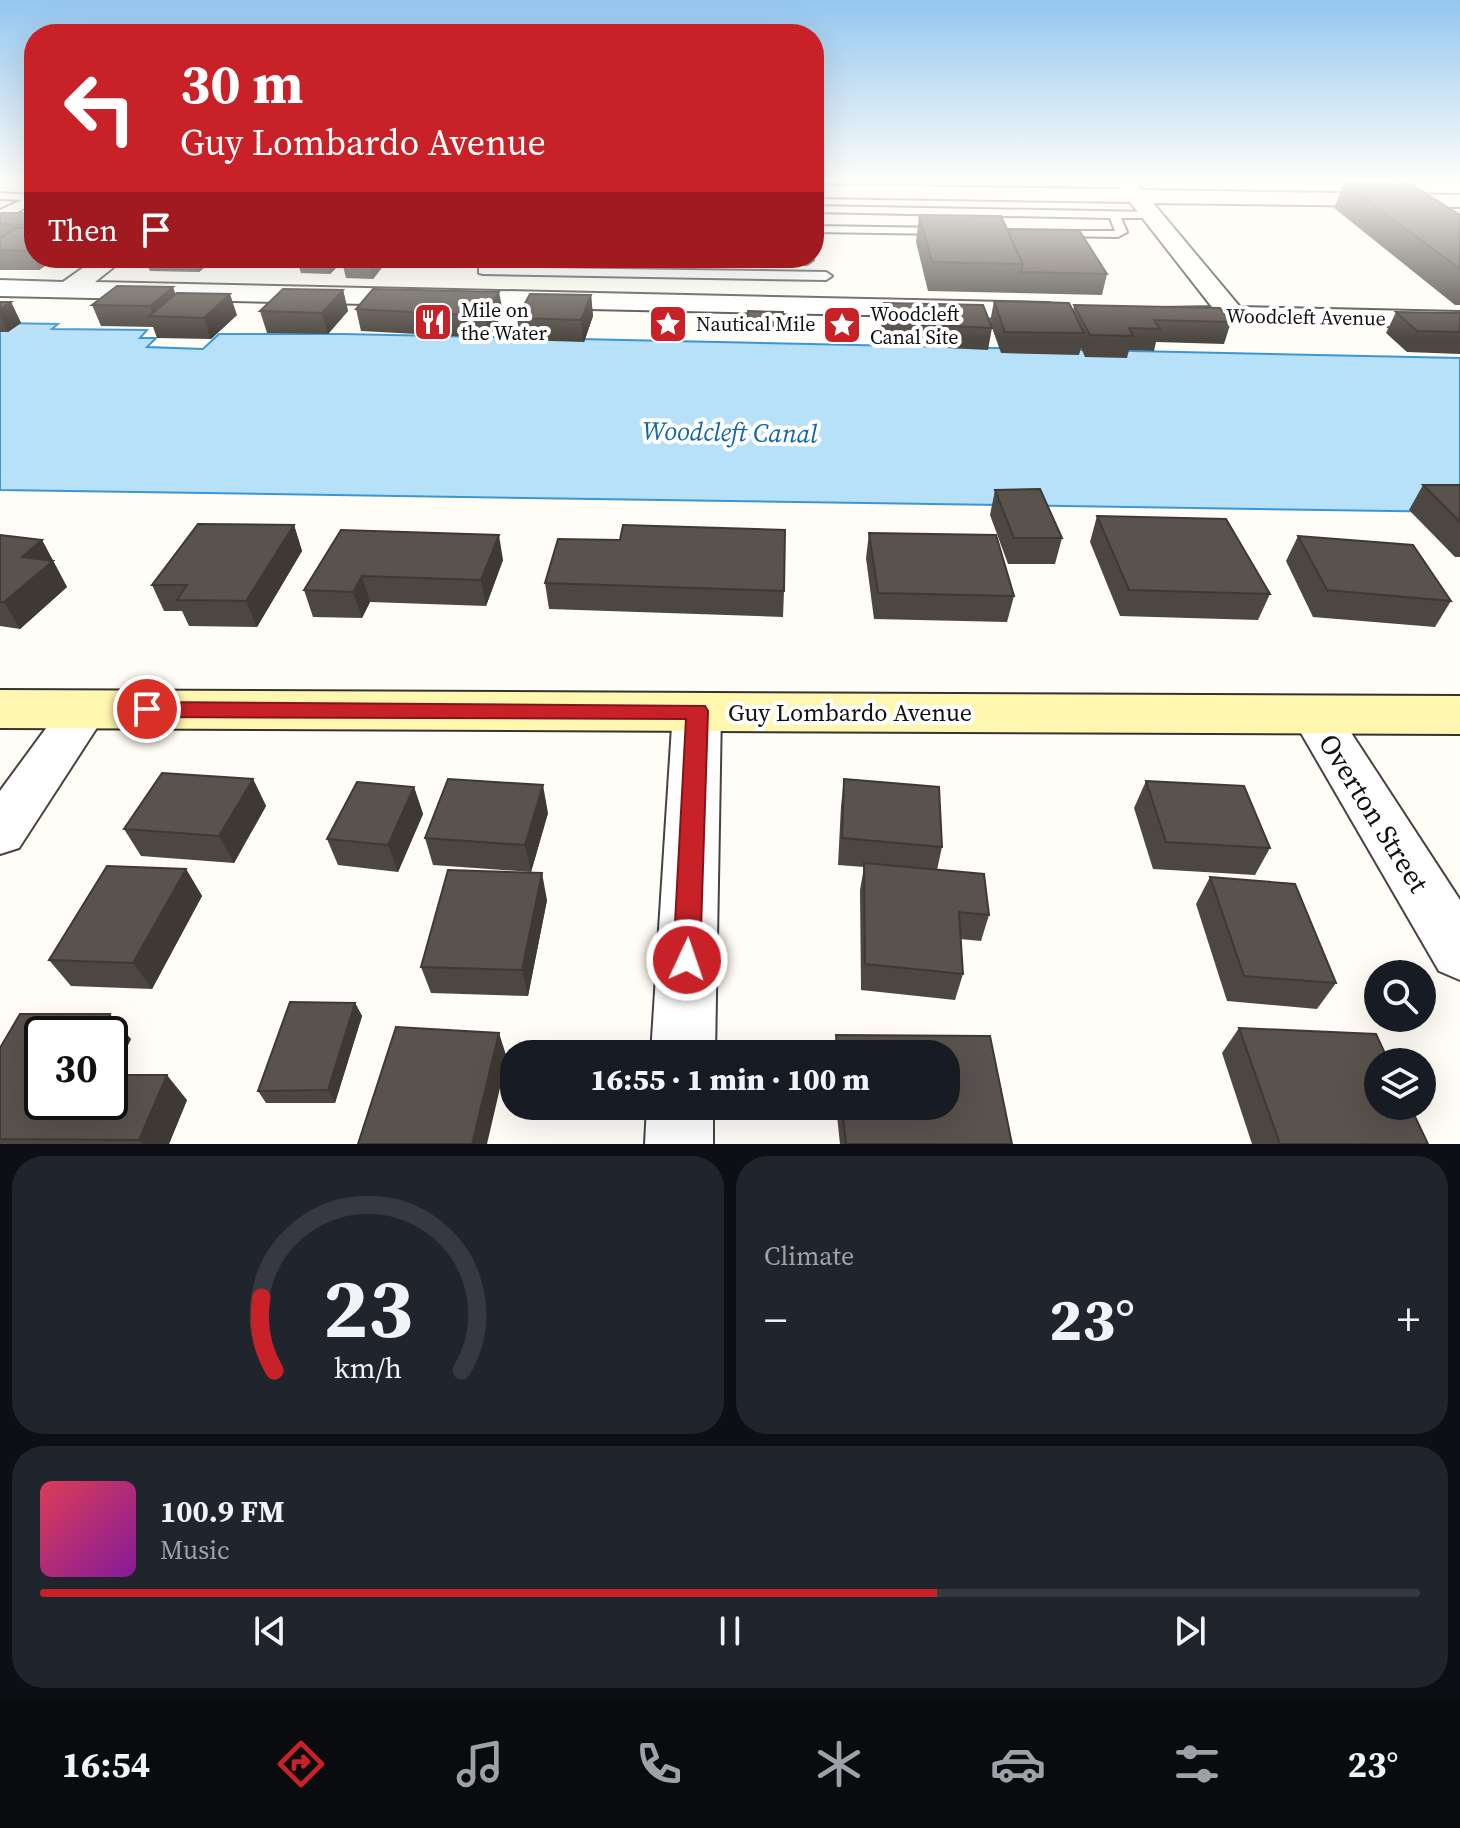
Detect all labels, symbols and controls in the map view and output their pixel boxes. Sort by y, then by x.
text: 30 m [180,45,303,122]
icon: left [48,56,152,160]
text: Guy Lombardo Avenue [180,118,546,167]
icon: arrive [134,208,178,252]
text: Then [48,210,118,251]
place label: Mile on the Water [461,296,547,347]
place label: Woodcleft Canal Site [870,300,960,351]
restaurant icon: Mile on the Water [412,301,454,343]
street label: Woodcleft Avenue [1226,302,1386,332]
place icon: Nautical Mile [647,303,689,345]
place icon: Woodcleft Canal Site [821,304,863,346]
place label: Nautical Mile [696,310,815,338]
water label: Woodcleft Canal [642,412,819,452]
pin [113,675,181,743]
icon: arrive [125,687,169,731]
street label: Guy Lombardo Avenue [728,696,972,729]
street label: Overton Street [1310,726,1438,900]
position arrow [645,918,729,1002]
map controls [1364,960,1436,1120]
button: search [1364,960,1436,1032]
speed limit sign: 30 [24,1016,128,1120]
button: layers [1364,1048,1436,1120]
text: 16:55 · 1 min · 100 m [590,1059,870,1100]
text: Climate [764,1238,854,1274]
text: 23 [323,1251,413,1365]
text: 23° [1049,1278,1135,1360]
text: − [764,1289,787,1350]
text: + [1397,1289,1420,1350]
text: km/h [334,1348,402,1388]
text: 100.9 FM [160,1491,285,1532]
text: Music [160,1532,230,1568]
icon: previous [248,1609,292,1653]
icon: pause [708,1609,752,1653]
icon: next [1168,1609,1212,1653]
icon: directions [273,1736,329,1792]
icon: music [452,1736,508,1792]
icon: phone [631,1736,687,1792]
icon: climate [811,1736,867,1792]
icon: car [990,1736,1046,1792]
icon: filters [1169,1736,1225,1792]
text: 16:54 [62,1740,150,1789]
text: 23° [1348,1740,1398,1789]

